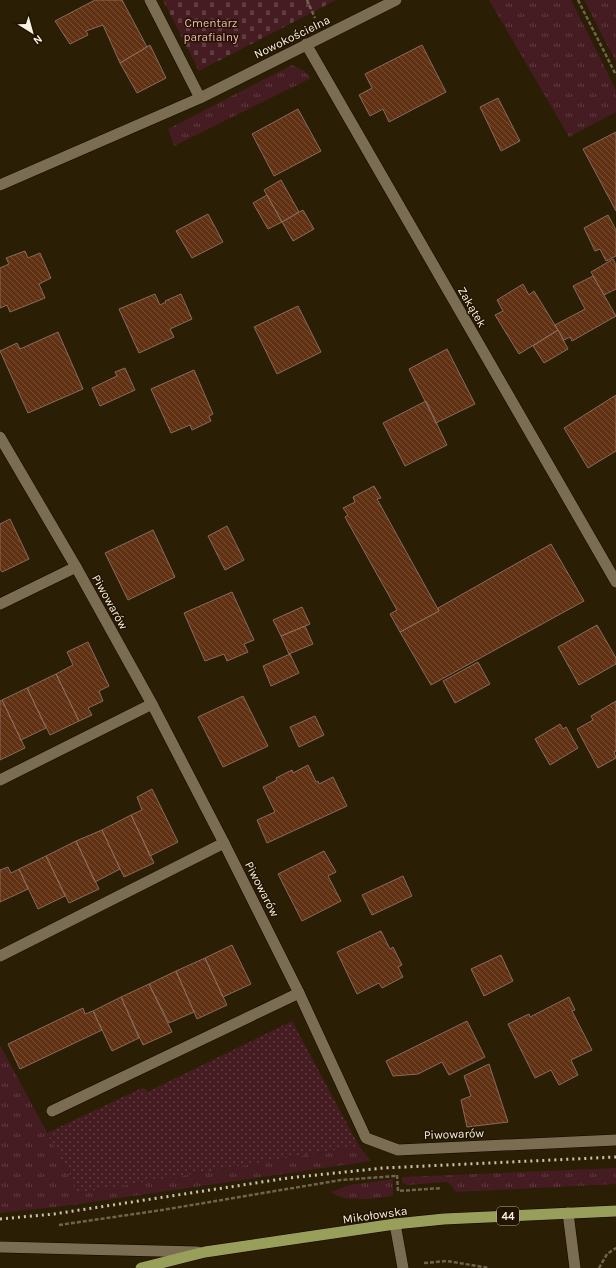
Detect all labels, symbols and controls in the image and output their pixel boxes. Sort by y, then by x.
north arrow [12,12,52,52]
street label: Nowokościelna [252,13,332,61]
park label: Cmentarz parafialny [183,16,239,44]
text: N [31,32,45,47]
street label: Zakątek [455,284,489,330]
street label: Piwowarów [89,572,131,632]
street label: Piwowarów [242,859,282,919]
street label: Piwowarów [424,1126,485,1142]
street label: Mikołowska [342,1204,408,1226]
road number: 44 [497,1207,519,1225]

